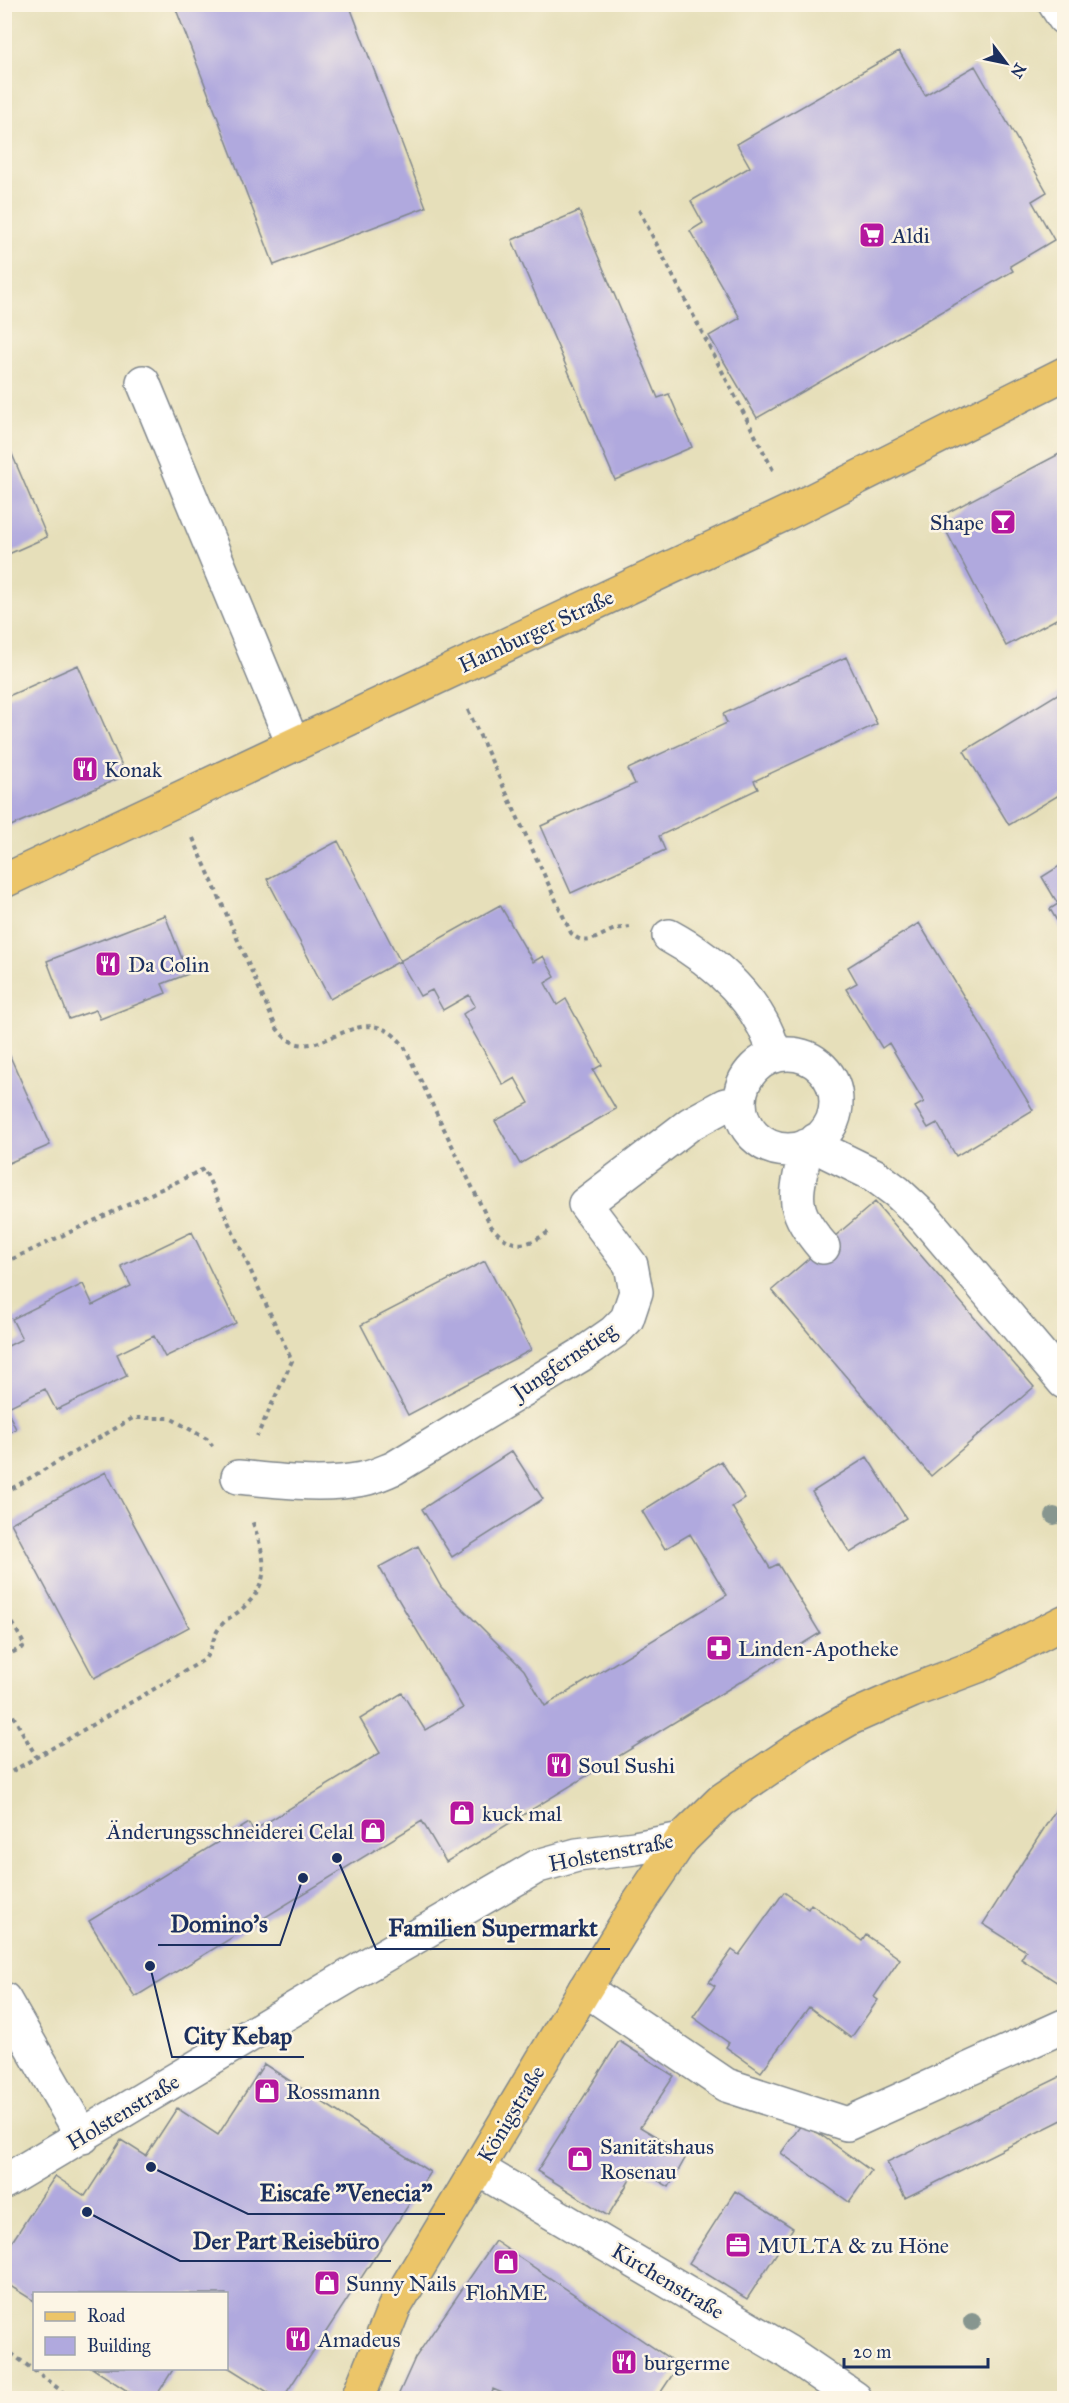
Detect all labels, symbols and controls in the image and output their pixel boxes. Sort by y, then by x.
north arrow [976,33,1036,93]
text: N [1006,60,1030,82]
supermarket icon: Aldi [857,220,887,250]
place label: Aldi [891,222,930,249]
bar icon: Shape [988,507,1018,537]
place label: Shape [930,509,984,536]
street label: Hamburger Straße [454,583,618,679]
restaurant icon: Konak [70,754,100,784]
place label: Konak [104,756,163,783]
restaurant icon: Da Colin [93,949,123,979]
place label: Da Colin [128,951,210,978]
street label: Jungfernstieg [505,1316,622,1407]
pharmacy icon: Linden-Apotheke [704,1633,734,1663]
place label: Linden-Apotheke [738,1635,899,1662]
restaurant icon: Soul Sushi [544,1750,574,1780]
place label: Soul Sushi [578,1752,675,1779]
shop icon: kuck mal [447,1798,477,1828]
place label: kuck mal [482,1800,562,1827]
shop icon: Änderungsschneiderei Celal [358,1816,388,1846]
place label: Änderungsschneiderei Celal [106,1818,354,1845]
street label: Holstenstraße [546,1827,676,1877]
callout: Domino's [158,1903,280,1945]
callout: Familien Supermarkt [376,1907,610,1949]
text: Domino's [170,1909,268,1939]
text: Familien Supermarkt [388,1913,598,1943]
callout: City Kebap [172,2015,304,2057]
text: City Kebap [184,2021,292,2051]
street label: Königstraße [471,2060,551,2168]
street label: Holstenstraße [62,2068,184,2156]
shop icon: Rossmann [252,2076,282,2106]
place label: Rossmann [286,2078,380,2105]
place label: Sanitätshaus Rosenau [600,2133,714,2185]
shop icon: Sanitätshaus Rosenau [565,2144,595,2174]
callout: Eiscafe "Venecia" [248,2172,445,2214]
text: Eiscafe "Venecia" [259,2178,433,2208]
callout: Der Part Reisebüro [180,2219,391,2261]
text: Der Part Reisebüro [193,2226,379,2256]
office icon: MULTA & zu Höne [723,2230,753,2260]
place label: MULTA & zu Höne [758,2232,949,2259]
street label: Kirchenstraße [607,2237,729,2325]
shop icon: FlohME [491,2247,521,2277]
shop icon: Sunny Nails [312,2268,342,2298]
place label: Sunny Nails [346,2270,456,2297]
place label: FlohME [465,2279,547,2306]
legend [33,2292,228,2370]
text: Road [87,2305,125,2327]
restaurant icon: Amadeus [283,2324,313,2354]
place label: Amadeus [317,2326,401,2353]
scale bar [844,2331,988,2369]
text: Building [87,2335,151,2358]
text: 20 m [853,2341,891,2363]
restaurant icon: burgerme [609,2347,639,2377]
place label: burgerme [644,2349,730,2376]

